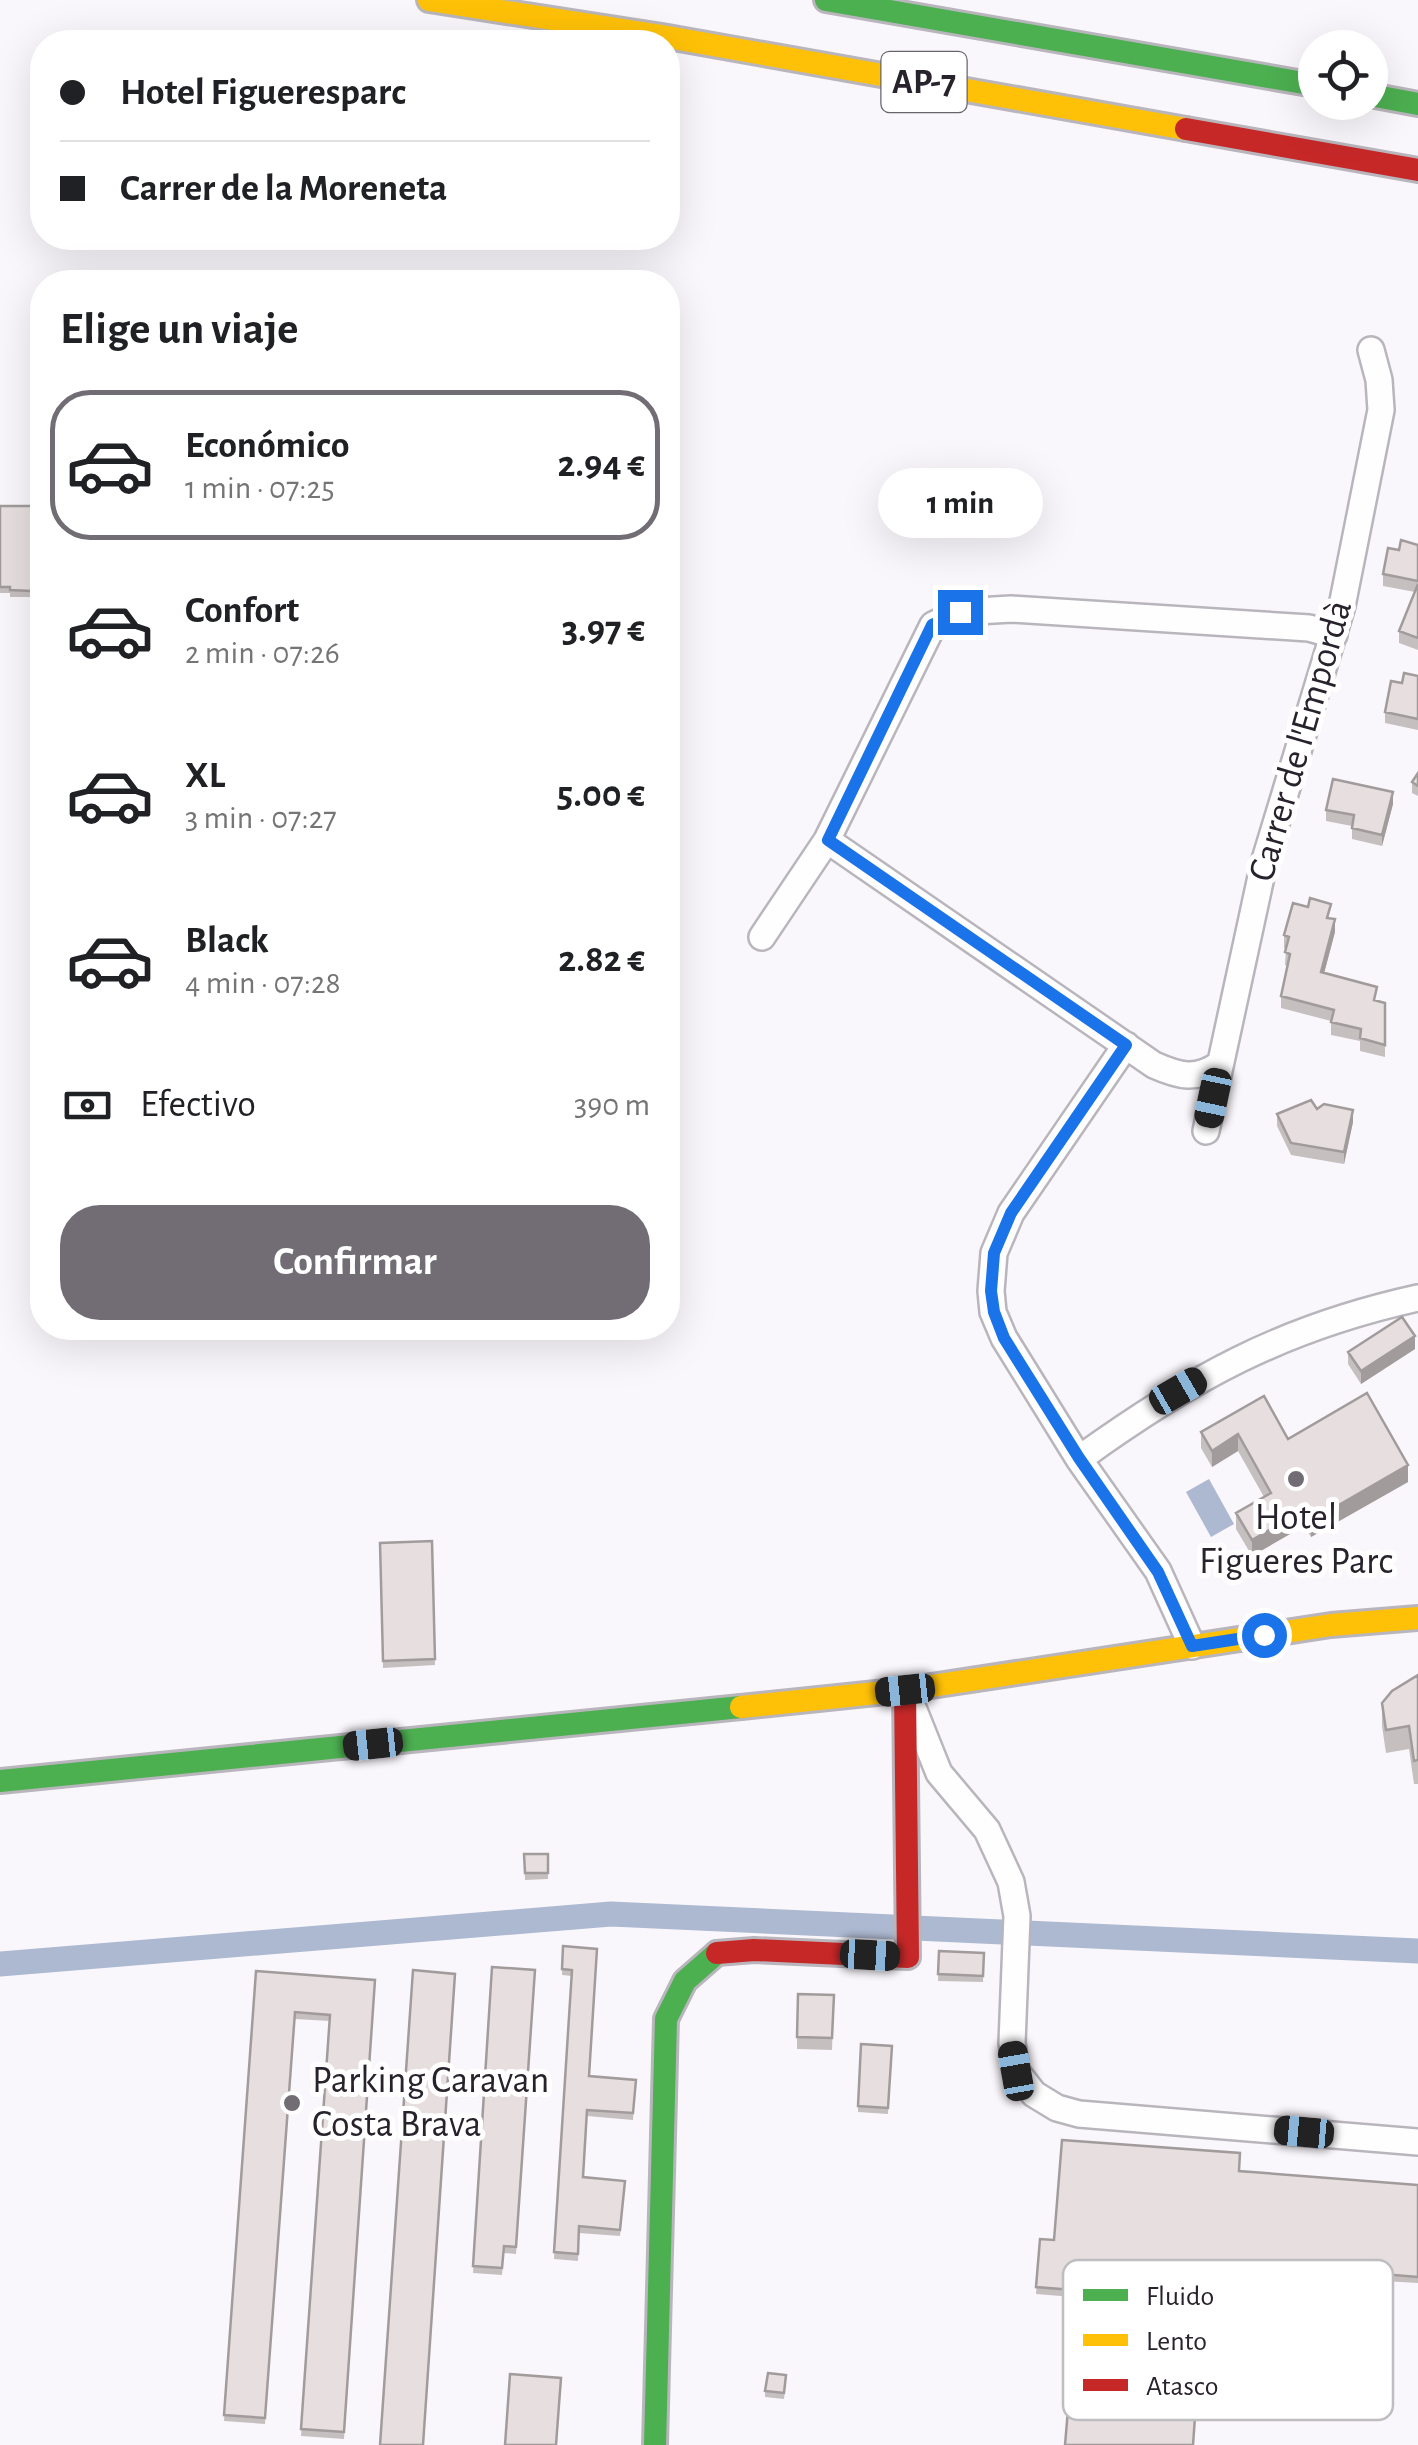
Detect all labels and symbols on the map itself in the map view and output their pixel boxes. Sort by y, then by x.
road number: AP-7 [882,52,966,112]
callout: 1 min [878,467,1042,537]
route end [938,590,983,635]
street label: Carrer de l'Empordà [1243,596,1359,886]
car [1192,1066,1234,1130]
car [1145,1363,1211,1419]
marker: Hotel Figueres Parc [1285,1468,1307,1490]
place label: Hotel Figueres Parc [1199,1499,1393,1581]
route start [1242,1613,1287,1658]
car [874,1672,936,1708]
car [342,1726,404,1762]
car [839,1938,901,1972]
car [996,2039,1036,2103]
place label: Parking Caravan Costa Brava [312,2062,549,2144]
marker: Parking Caravan Costa Brava [281,2092,303,2114]
car [1273,2114,1335,2150]
legend [1063,2260,1393,2420]
text: Fluido [1146,2283,1214,2311]
text: Lento [1146,2328,1207,2356]
text: Atasco [1146,2373,1218,2401]

